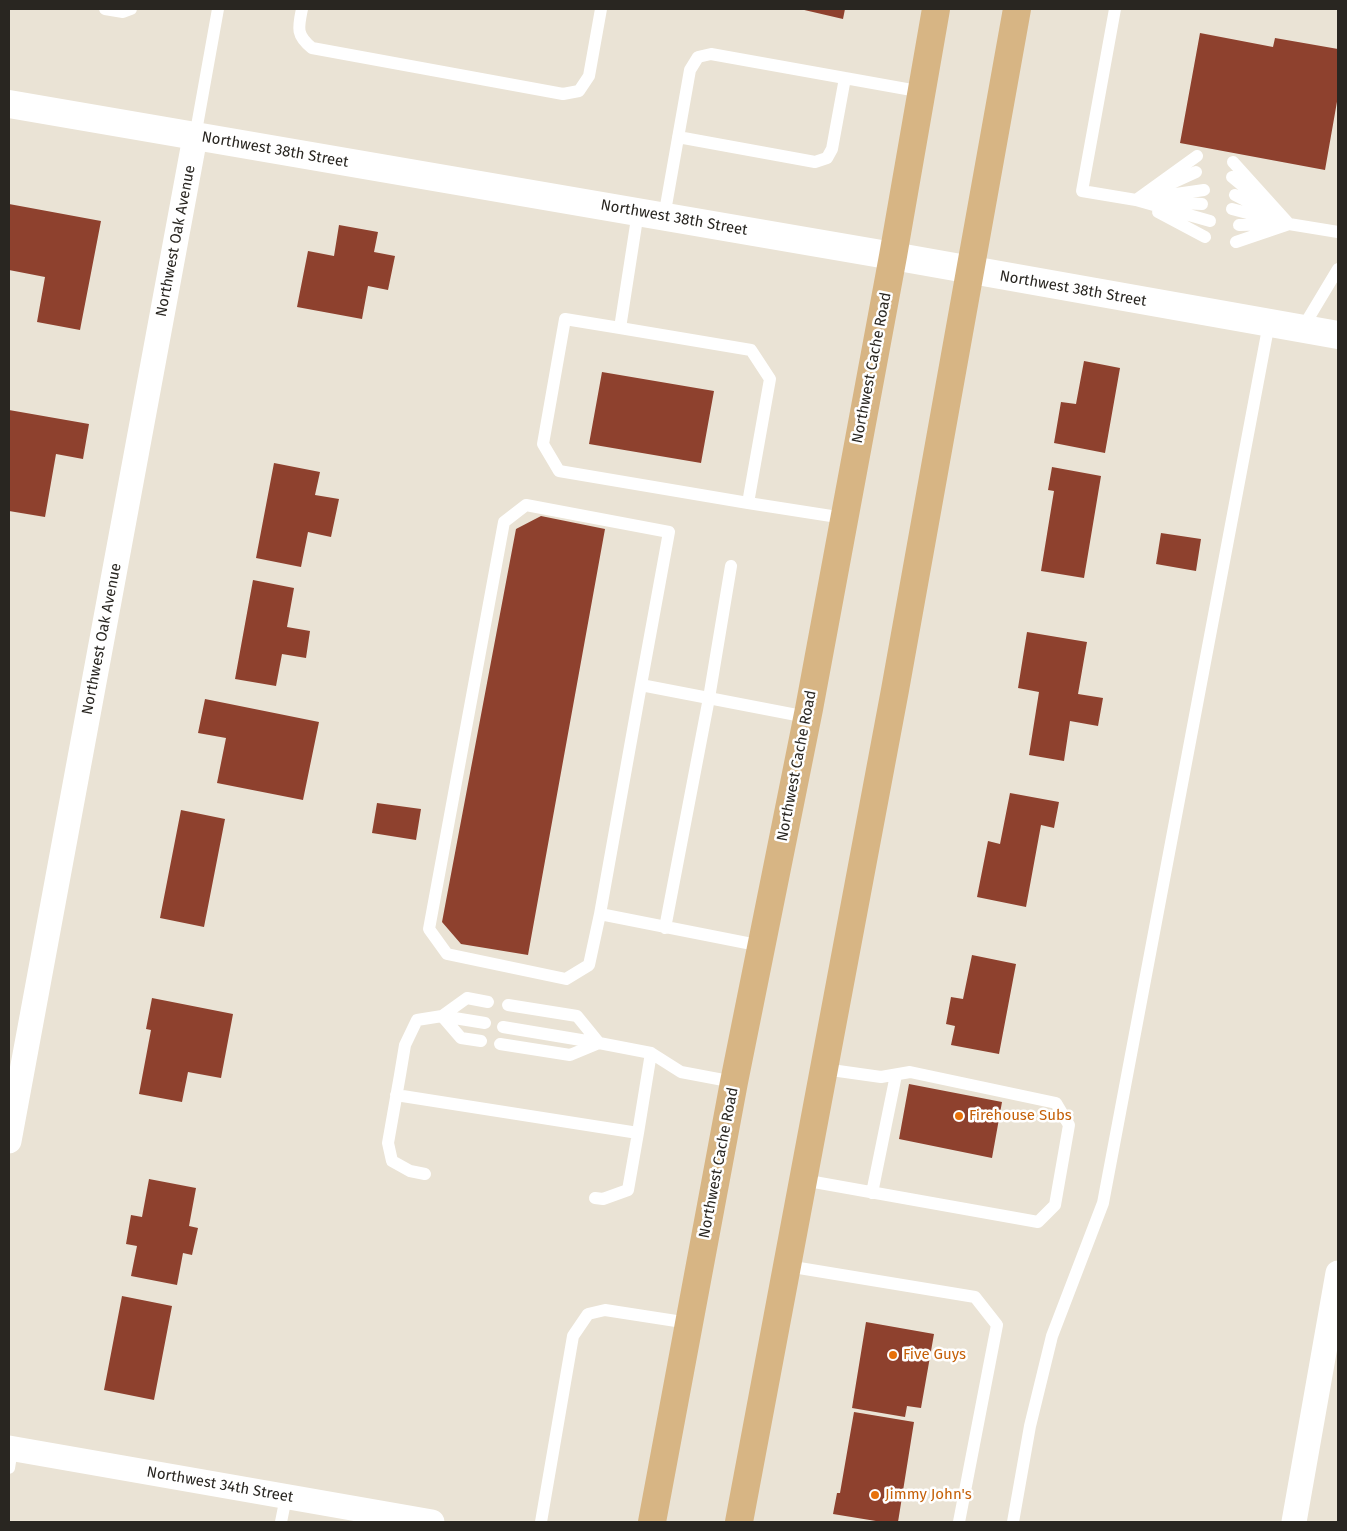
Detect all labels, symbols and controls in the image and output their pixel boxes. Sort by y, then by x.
street label: Northwest 38th Street [200,128,350,172]
street label: Northwest Oak Avenue [152,164,200,318]
street label: Northwest 38th Street [599,196,749,240]
street label: Northwest 38th Street [998,267,1148,311]
street label: Northwest Cache Road [849,291,895,445]
street label: Northwest Oak Avenue [78,562,126,716]
street label: Northwest Cache Road [774,689,820,843]
street label: Northwest Cache Road [696,1086,742,1240]
place label: Firehouse Subs [969,1107,1072,1125]
marker: Firehouse Subs [953,1110,965,1122]
place label: Five Guys [903,1346,966,1364]
marker: Five Guys [887,1349,899,1361]
street label: Northwest 34th Street [145,1463,295,1507]
place label: Jimmy John's [885,1486,972,1504]
marker: Jimmy John's [869,1489,881,1501]

